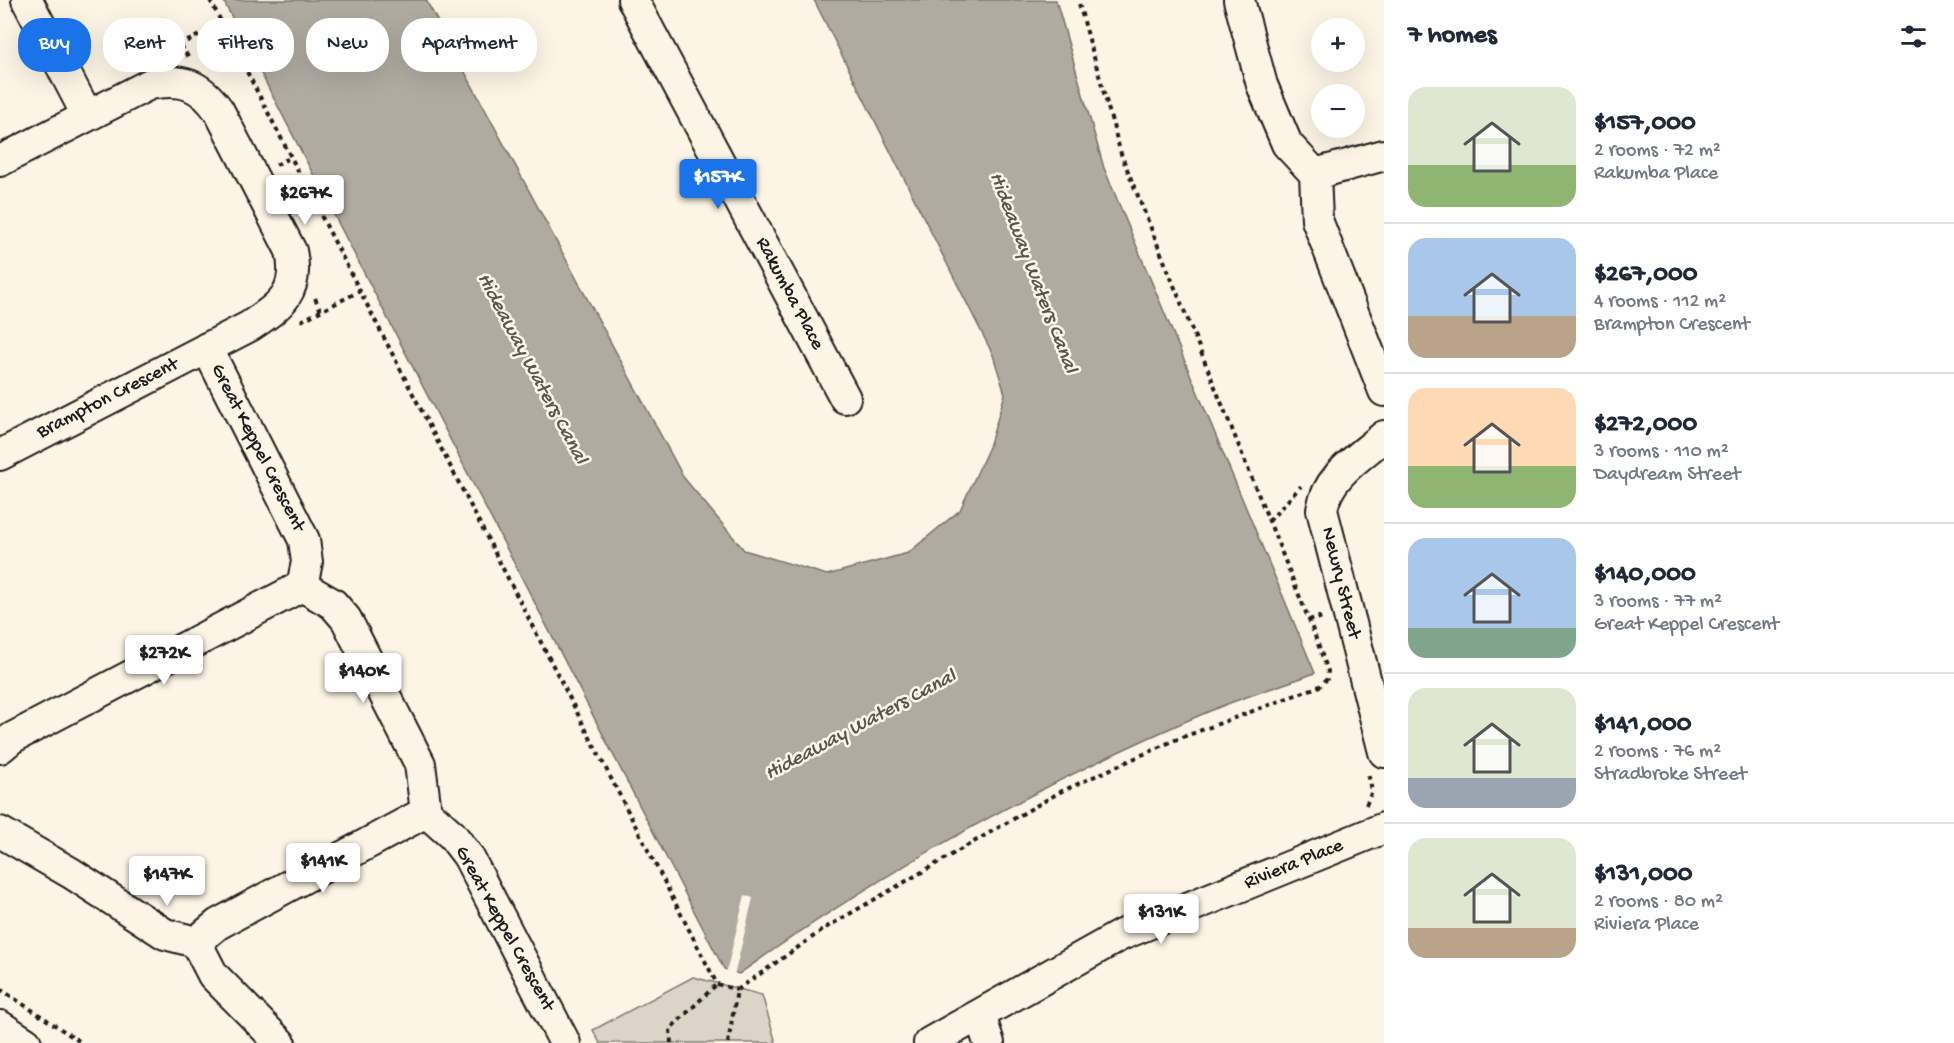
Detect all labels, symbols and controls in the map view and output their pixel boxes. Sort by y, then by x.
chip: Buy [18,18,91,72]
chip: Rent [103,18,185,72]
chip: Filters [197,18,294,72]
chip: New [306,18,389,72]
chip: Apartment [401,18,537,72]
map controls [1311,18,1365,138]
button: + [1311,18,1365,72]
icon: filters [1897,20,1930,53]
text: 7 homes [1408,21,1497,52]
button: − [1311,84,1365,138]
text: $157,000 [1594,109,1696,140]
icon: home [1456,111,1528,183]
text: 2 rooms · 72 m² [1594,140,1721,163]
pin: $157K [676,159,760,210]
text: Rakumba Place [1594,163,1718,186]
text: $157K [694,167,743,190]
water label: Hideaway Waters Canal [982,169,1082,378]
pin: $267K [263,175,347,226]
text: $267K [280,183,330,206]
street label: Rakumba Place [750,234,829,355]
text: $267,000 [1594,260,1698,291]
icon: home [1456,262,1528,334]
water label: Hideaway Waters Canal [470,269,593,470]
text: 4 rooms · 112 m² [1594,291,1726,314]
text: Brampton Crescent [1594,314,1750,337]
street label: Brampton Crescent [33,353,184,445]
street label: Great Keppel Crescent [205,360,310,537]
text: $272,000 [1594,410,1697,441]
icon: home [1456,412,1528,484]
text: 3 rooms · 110 m² [1594,441,1729,464]
text: Daydream Street [1594,464,1740,487]
street label: Newry Street [1315,525,1365,643]
text: $140,000 [1594,560,1696,591]
icon: home [1456,562,1528,634]
text: 3 rooms · 77 m² [1594,591,1722,614]
text: Great Keppel Crescent [1594,614,1779,637]
pin: $272K [122,635,206,686]
text: $272K [139,643,189,666]
pin: $140K [321,653,405,704]
text: $140K [339,661,387,684]
water label: Hideaway Waters Canal [761,664,962,787]
text: $141,000 [1594,710,1691,741]
icon: home [1456,712,1528,784]
text: 2 rooms · 76 m² [1594,741,1721,764]
text: Stradbroke Street [1594,764,1747,787]
street label: Riviera Place [1241,834,1348,895]
pin: $141K [281,843,365,894]
street label: Great Keppel Crescent [449,843,560,1017]
text: $141K [300,851,346,874]
pin: $147K [125,856,209,907]
text: $131,000 [1594,860,1693,891]
icon: home [1456,862,1528,934]
text: $147K [143,864,191,887]
text: 2 rooms · 80 m² [1594,891,1723,914]
pin: $131K [1119,894,1203,945]
text: $131K [1138,902,1184,925]
text: Riviera Place [1594,914,1699,937]

